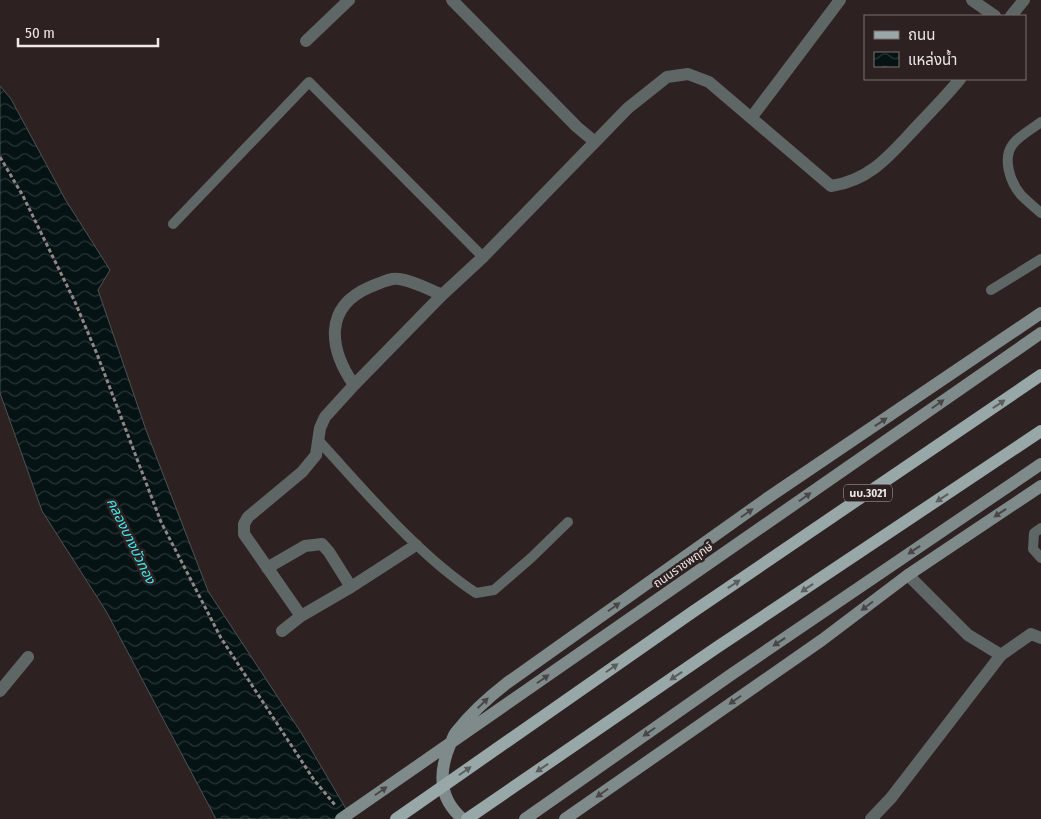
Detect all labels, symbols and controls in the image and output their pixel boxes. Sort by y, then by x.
scale bar [18,15,158,47]
legend [864,15,1026,80]
text: 50 m [25,24,55,42]
text: ถนน [908,26,935,44]
text: แหล่งน้ำ [908,49,957,69]
one-way arrow [931,399,945,409]
one-way arrow [992,399,1006,409]
one-way arrow [874,417,888,427]
road number: นบ.3021 [844,484,892,502]
one-way arrow [798,492,812,502]
one-way arrow [936,493,949,502]
water label: คลองบางบัวทอง [103,495,160,588]
one-way arrow [740,508,753,518]
one-way arrow [994,508,1007,518]
street label: ถนนราชพฤกษ์ [650,539,716,591]
one-way arrow [907,546,921,555]
one-way arrow [728,579,741,589]
one-way arrow [800,583,814,592]
one-way arrow [861,600,874,611]
one-way arrow [607,602,621,612]
one-way arrow [773,637,786,647]
one-way arrow [605,663,619,673]
one-way arrow [669,671,682,681]
one-way arrow [537,674,550,684]
one-way arrow [728,695,742,705]
one-way arrow [477,697,489,709]
one-way arrow [642,727,656,737]
one-way arrow [535,763,548,773]
one-way arrow [458,766,471,776]
one-way arrow [374,786,388,796]
one-way arrow [595,788,608,798]

